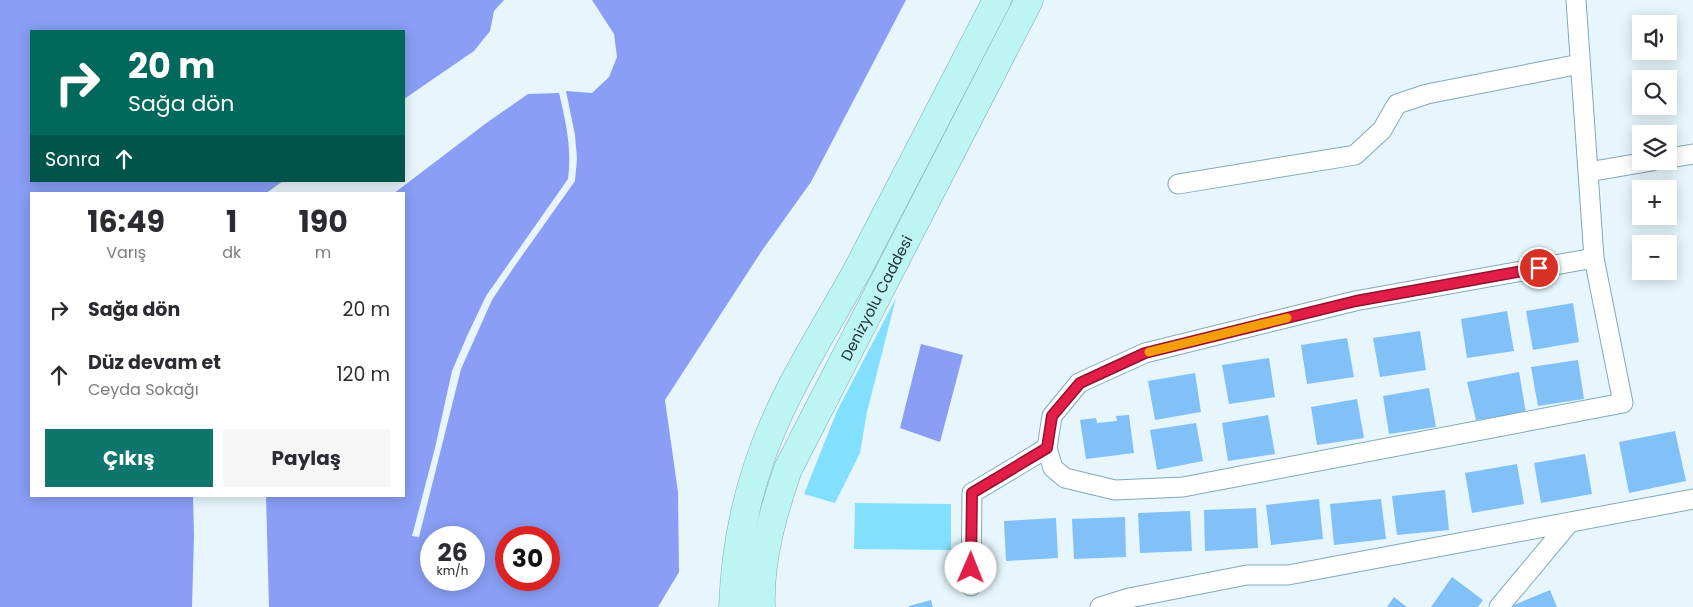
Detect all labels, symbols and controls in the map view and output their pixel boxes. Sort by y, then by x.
map controls [1632,15,1677,280]
button: sound [1632,15,1677,60]
text: 20 m [128,41,215,90]
icon: right [45,50,110,115]
button: search [1632,70,1677,115]
text: Sağa dön [128,88,234,119]
button: layers [1632,125,1677,170]
icon: ahead [110,145,138,173]
text: Sonra [45,146,100,173]
button: + [1632,180,1677,225]
text: 16:49 [87,200,165,243]
text: 1 [226,200,237,243]
text: 190 [298,200,348,243]
street label: Denizyolu Caddesi [835,231,917,364]
button: − [1632,235,1677,280]
text: Varış [106,241,146,264]
text: dk [222,241,241,264]
text: m [315,241,331,264]
pin [1518,247,1560,289]
icon: arrive [1525,254,1553,282]
icon: right [45,296,73,324]
text: Sağa dön [88,296,180,323]
text: 20 m [342,296,390,323]
text: Düz devam et [88,349,221,376]
icon: ahead [45,361,73,389]
text: 120 m [336,361,390,388]
text: Ceyda Sokağı [88,378,199,401]
button: Çıkış [45,429,213,487]
button: Paylaş [223,429,390,487]
speed limit sign: 30 [495,526,560,591]
text: 26 [437,535,468,570]
position arrow [944,541,996,593]
text: km/h [437,562,468,579]

